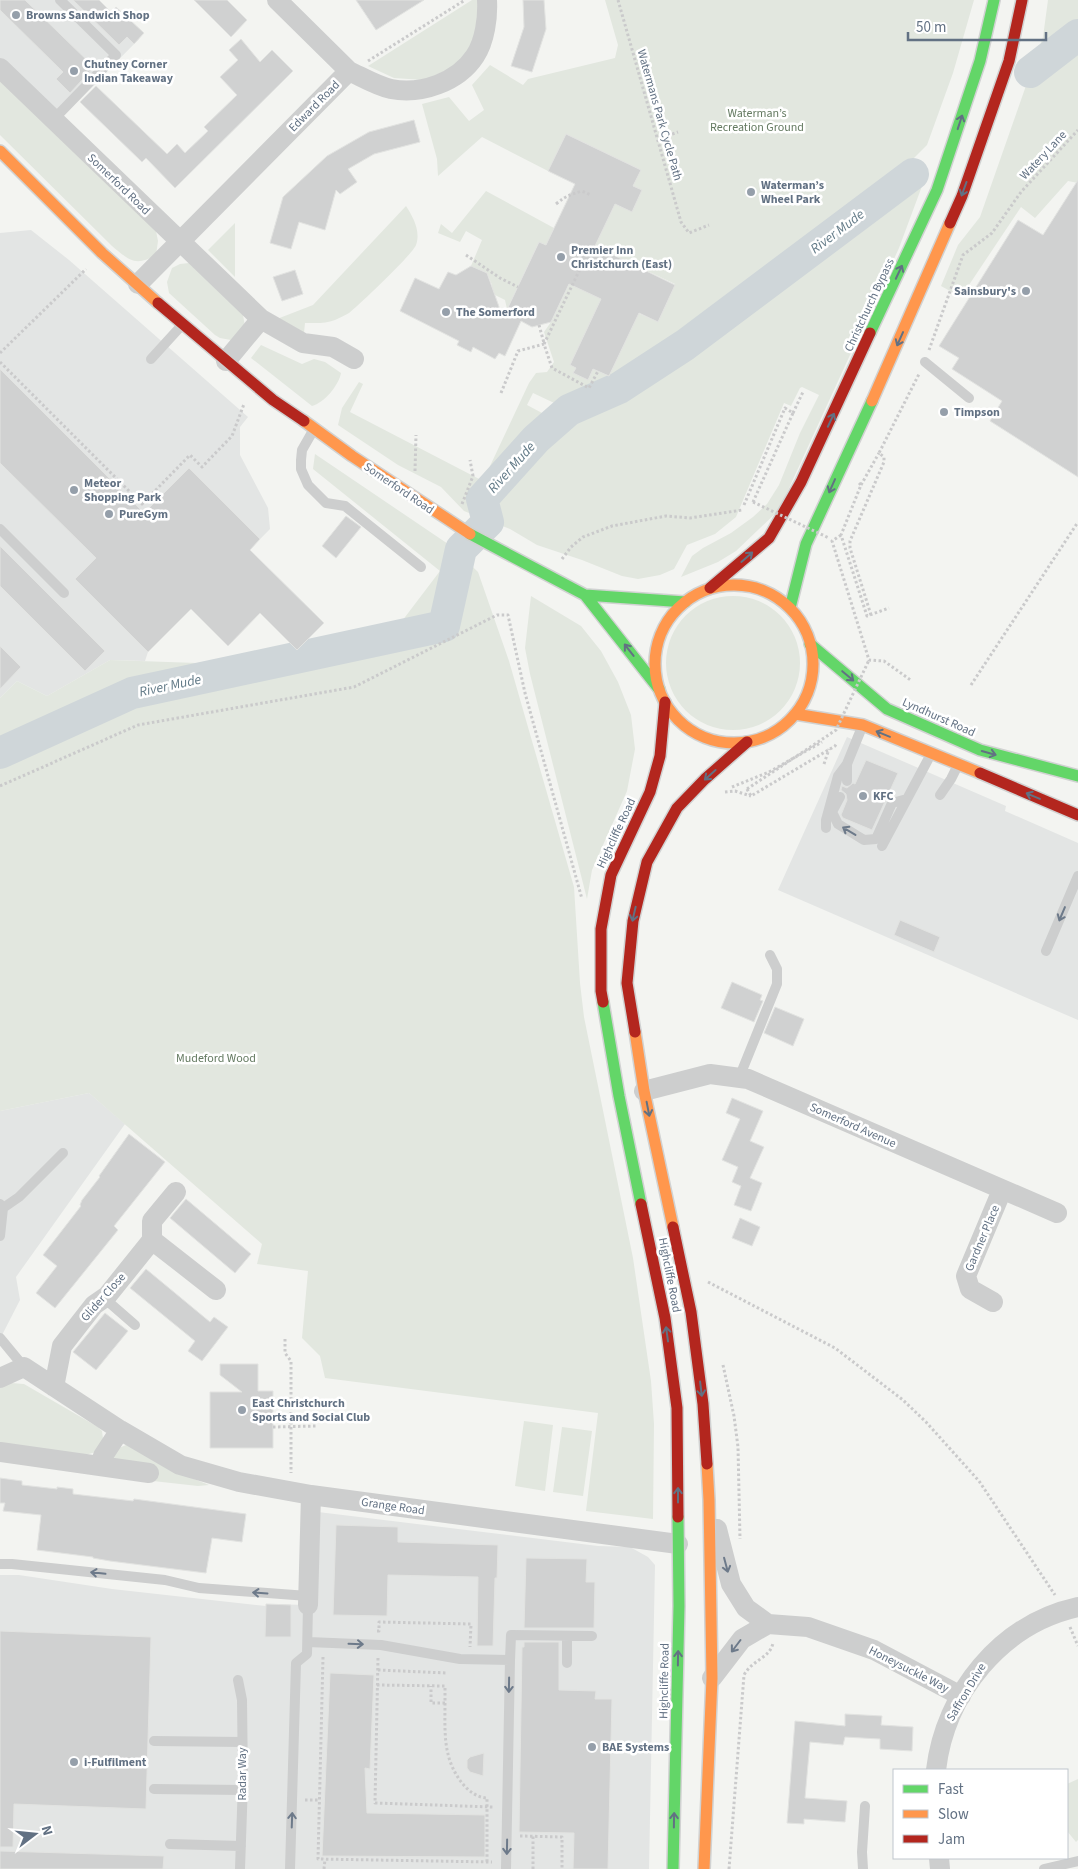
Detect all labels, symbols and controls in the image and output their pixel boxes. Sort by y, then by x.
place label: Browns Sandwich Shop [26,7,150,24]
marker: Browns Sandwich Shop [10,9,22,21]
scale bar [908,10,1046,42]
text: 50 m [916,17,946,38]
street label: Watermans Park Cycle Path [633,48,686,183]
place label: Chutney Corner Indian Takeaway [84,56,174,87]
marker: Chutney Corner Indian Takeaway [68,65,80,77]
street label: Edward Road [285,77,344,136]
park label: Waterman’s Recreation Ground [710,105,804,136]
one-way arrow [955,114,965,130]
street label: Watery Lane [1016,127,1071,184]
street label: Somerford Road [83,150,154,219]
place label: Waterman’s Wheel Park [761,177,824,208]
one-way arrow [959,181,968,197]
marker: Waterman’s Wheel Park [745,186,757,198]
water label: River Mude [806,205,869,259]
place label: Premier Inn Christchurch (East) [571,242,672,273]
marker: Premier Inn Christchurch (East) [555,251,567,263]
street label: Christchurch Bypass [840,256,899,355]
one-way arrow [895,265,905,280]
place label: Sainsbury's [954,283,1016,300]
marker: Sainsbury's [1020,285,1032,297]
place label: The Somerford [456,304,535,321]
marker: The Somerford [440,306,452,318]
one-way arrow [894,331,904,346]
place label: Timpson [954,404,1000,421]
marker: Timpson [938,406,950,418]
one-way arrow [826,412,836,427]
water label: River Mude [483,437,540,498]
street label: Somerford Road [360,459,437,518]
place label: Meteor Shopping Park [84,475,162,506]
one-way arrow [826,478,836,493]
marker: Meteor Shopping Park [68,484,80,496]
place label: PureGym [119,506,168,523]
marker: PureGym [103,508,115,520]
one-way arrow [740,551,753,562]
one-way arrow [623,644,634,657]
water label: River Mude [137,670,203,702]
one-way arrow [841,670,854,681]
street label: Lyndhurst Road [900,694,978,741]
one-way arrow [876,728,891,738]
one-way arrow [980,748,996,758]
one-way arrow [704,769,717,780]
place label: KFC [873,788,894,805]
marker: KFC [857,790,869,802]
one-way arrow [1026,790,1041,800]
street label: Highcliffe Road [593,795,640,871]
one-way arrow [843,826,857,836]
one-way arrow [629,906,638,922]
one-way arrow [1057,906,1067,921]
park label: Mudeford Wood [176,1050,256,1067]
street label: Somerford Avenue [807,1099,899,1152]
one-way arrow [643,1101,653,1117]
street label: Gardner Place [961,1202,1004,1274]
street label: Highcliffe Road [654,1236,685,1314]
street label: Glider Close [77,1269,130,1325]
one-way arrow [662,1326,672,1342]
one-way arrow [696,1381,706,1397]
place label: East Christchurch Sports and Social Club [252,1395,370,1426]
marker: East Christchurch Sports and Social Club [236,1404,248,1416]
one-way arrow [673,1488,683,1504]
street label: Grange Road [360,1494,426,1519]
one-way arrow [722,1556,731,1572]
one-way arrow [91,1568,107,1578]
one-way arrow [252,1588,268,1597]
one-way arrow [731,1639,742,1652]
one-way arrow [348,1640,364,1649]
street label: Honeysuckle Way [866,1642,952,1697]
street label: Highcliffe Road [655,1643,674,1719]
one-way arrow [673,1650,683,1666]
street label: Saffron Drive [942,1660,990,1724]
one-way arrow [504,1676,514,1693]
place label: BAE Systems [602,1739,669,1756]
marker: BAE Systems [586,1741,598,1753]
street label: Radar Way [234,1747,251,1801]
place label: i-Fulfilment [84,1754,147,1771]
marker: i-Fulfilment [68,1756,80,1768]
legend [893,1769,1068,1859]
text: Fast [938,1779,964,1800]
text: Slow [938,1804,969,1825]
north arrow [10,1809,60,1859]
one-way arrow [287,1813,297,1829]
one-way arrow [670,1813,679,1829]
text: N [36,1823,57,1838]
text: Jam [938,1829,965,1850]
one-way arrow [502,1839,511,1855]

